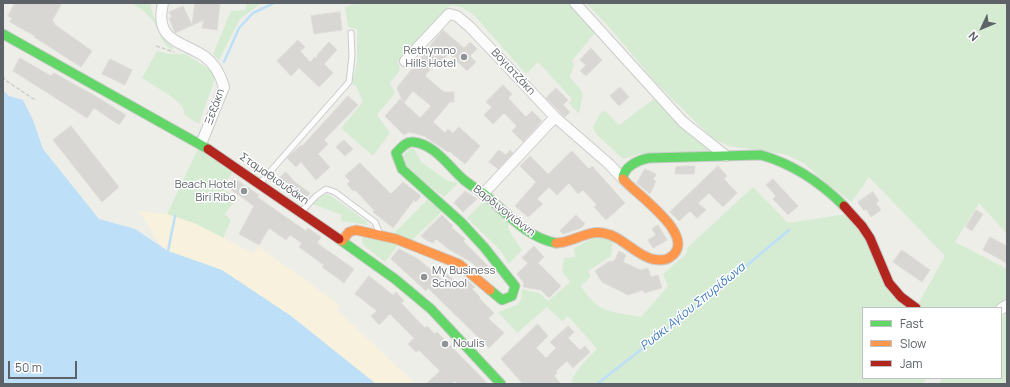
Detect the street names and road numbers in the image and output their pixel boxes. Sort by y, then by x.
street label: Βογιατζάκη [488,46,538,98]
street label: Ξεξάκη [202,87,228,127]
street label: Σταμαθιουδάκη [237,150,311,208]
street label: Βαρδινογιάννη [470,183,538,239]

